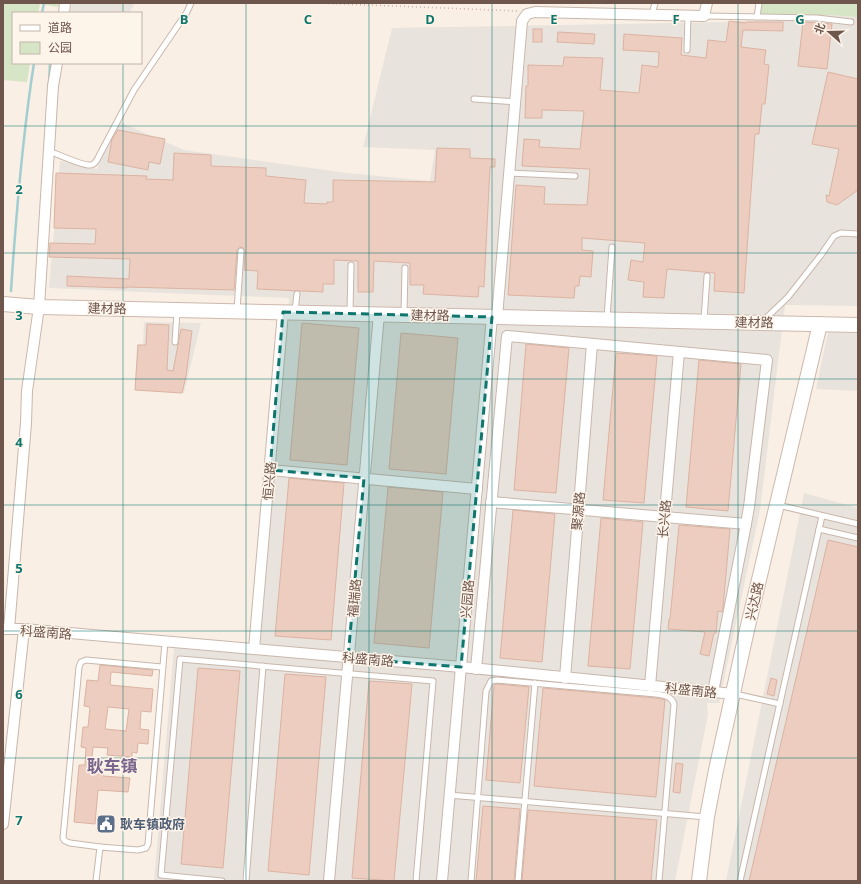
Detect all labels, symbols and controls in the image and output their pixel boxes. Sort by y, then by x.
text: B [180,10,189,28]
text: C [304,10,312,28]
text: D [425,10,435,28]
text: E [550,10,558,28]
text: F [672,10,680,28]
text: G [795,10,805,28]
legend [12,12,142,64]
north arrow [809,12,849,52]
text: 道路 [48,19,72,36]
text: 北 [810,21,828,36]
text: 公园 [48,39,72,56]
text: 2 [15,180,23,198]
street label: 建材路 [87,299,127,317]
text: 3 [15,306,23,324]
street label: 建材路 [410,306,450,324]
street label: 建材路 [734,313,774,331]
text: 4 [15,433,23,451]
street label: 恒兴路 [258,461,280,501]
street label: 聚源路 [567,491,589,531]
street label: 长兴路 [653,499,675,539]
text: 5 [15,559,23,577]
street label: 福瑞路 [343,578,365,618]
street label: 兴园路 [456,579,478,619]
street label: 兴达路 [741,580,767,622]
street label: 科盛南路 [19,621,73,643]
street label: 科盛南路 [341,648,395,670]
street label: 科盛南路 [664,678,718,702]
text: 6 [15,685,23,703]
district label: 耿车镇 [87,754,138,777]
text: 7 [15,811,23,829]
public building icon: 耿车镇政府 [95,813,117,835]
place label: 耿车镇政府 [120,815,185,833]

